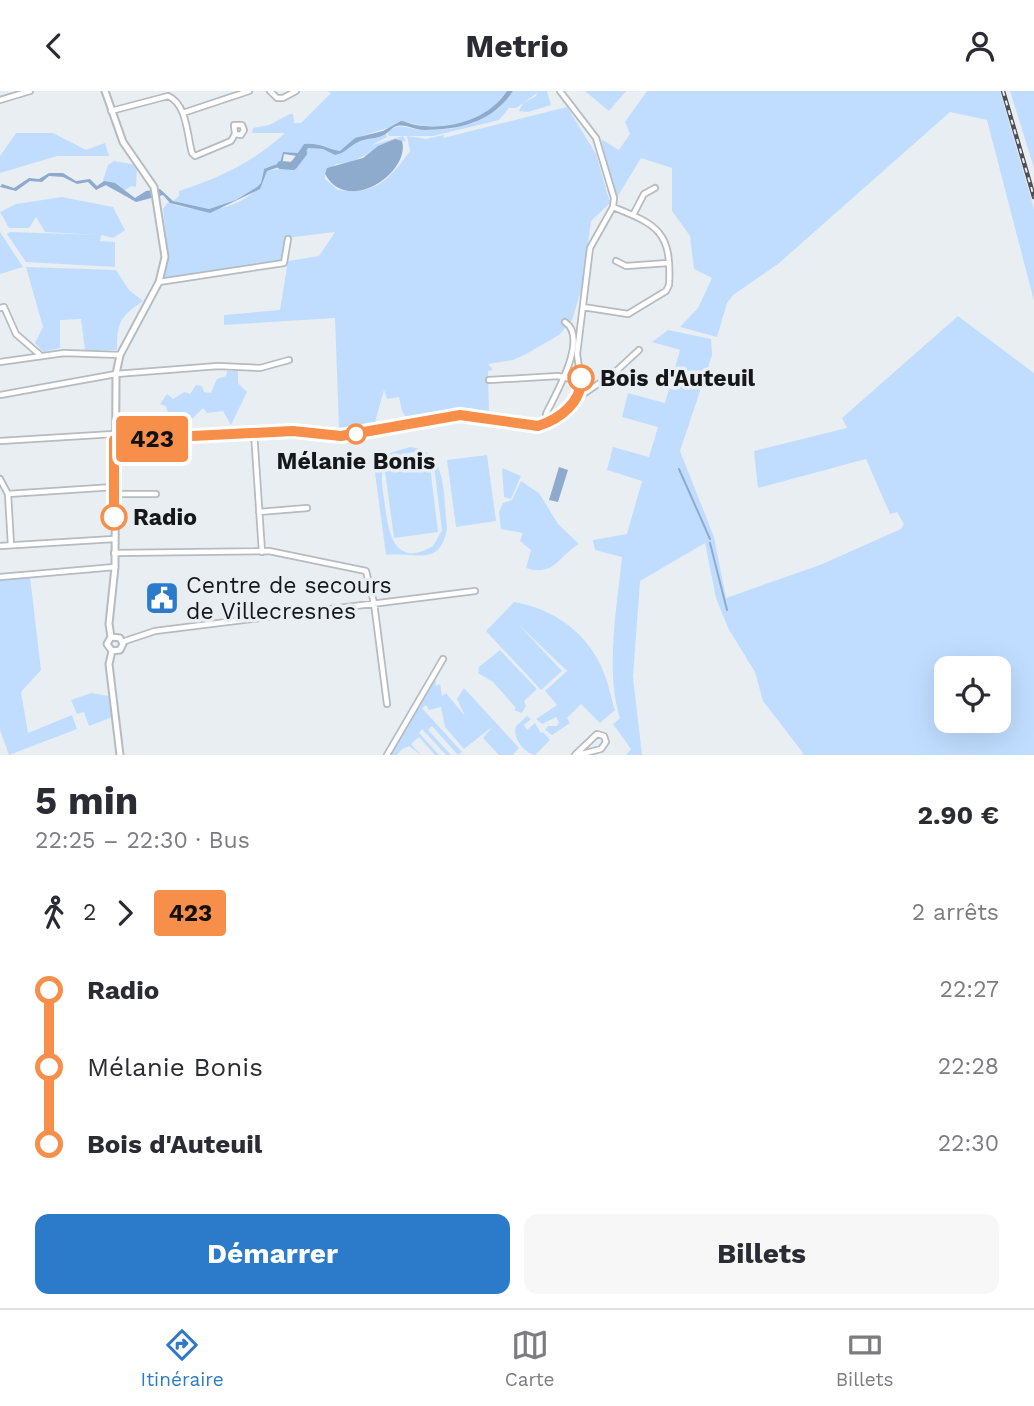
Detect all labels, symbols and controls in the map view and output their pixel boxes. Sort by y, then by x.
icon: back [35,27,73,65]
text: Metrio [465,27,569,65]
icon: person [961,27,999,65]
marker: Bois d'Auteuil [568,365,594,391]
place label: Bois d'Auteuil [600,365,756,392]
line badge: 423 [112,416,192,462]
marker: Mélanie Bonis [346,424,366,444]
text: 423 [130,425,174,453]
place label: Mélanie Bonis [277,448,435,475]
marker: Radio [101,504,127,530]
place label: Radio [133,504,197,531]
place label: Centre de secours de Villecresnes [186,572,392,625]
public building icon: Centre de secours de Villecresnes [143,579,181,617]
map controls [934,656,1011,733]
button: locate [934,656,1011,733]
text: 5 min [35,779,138,823]
text: 2.90 € [918,800,999,830]
text: 22:25 – 22:30 · Bus [35,827,250,854]
icon: walk [35,894,73,932]
icon: forward [106,894,144,932]
text: 2 [83,899,96,926]
text: 423 [168,899,212,927]
text: 2 arrêts [912,899,999,926]
text: Radio [87,975,159,1005]
text: 22:27 [940,976,999,1003]
text: Mélanie Bonis [87,1052,263,1082]
text: 22:28 [938,1053,999,1080]
text: Bois d'Auteuil [87,1129,262,1159]
text: 22:30 [938,1130,999,1157]
button: Démarrer [35,1214,510,1294]
button: Billets [524,1214,999,1294]
tab: Itinéraire [141,1326,224,1391]
tab: Carte [505,1326,555,1391]
tab: Billets [836,1326,893,1391]

